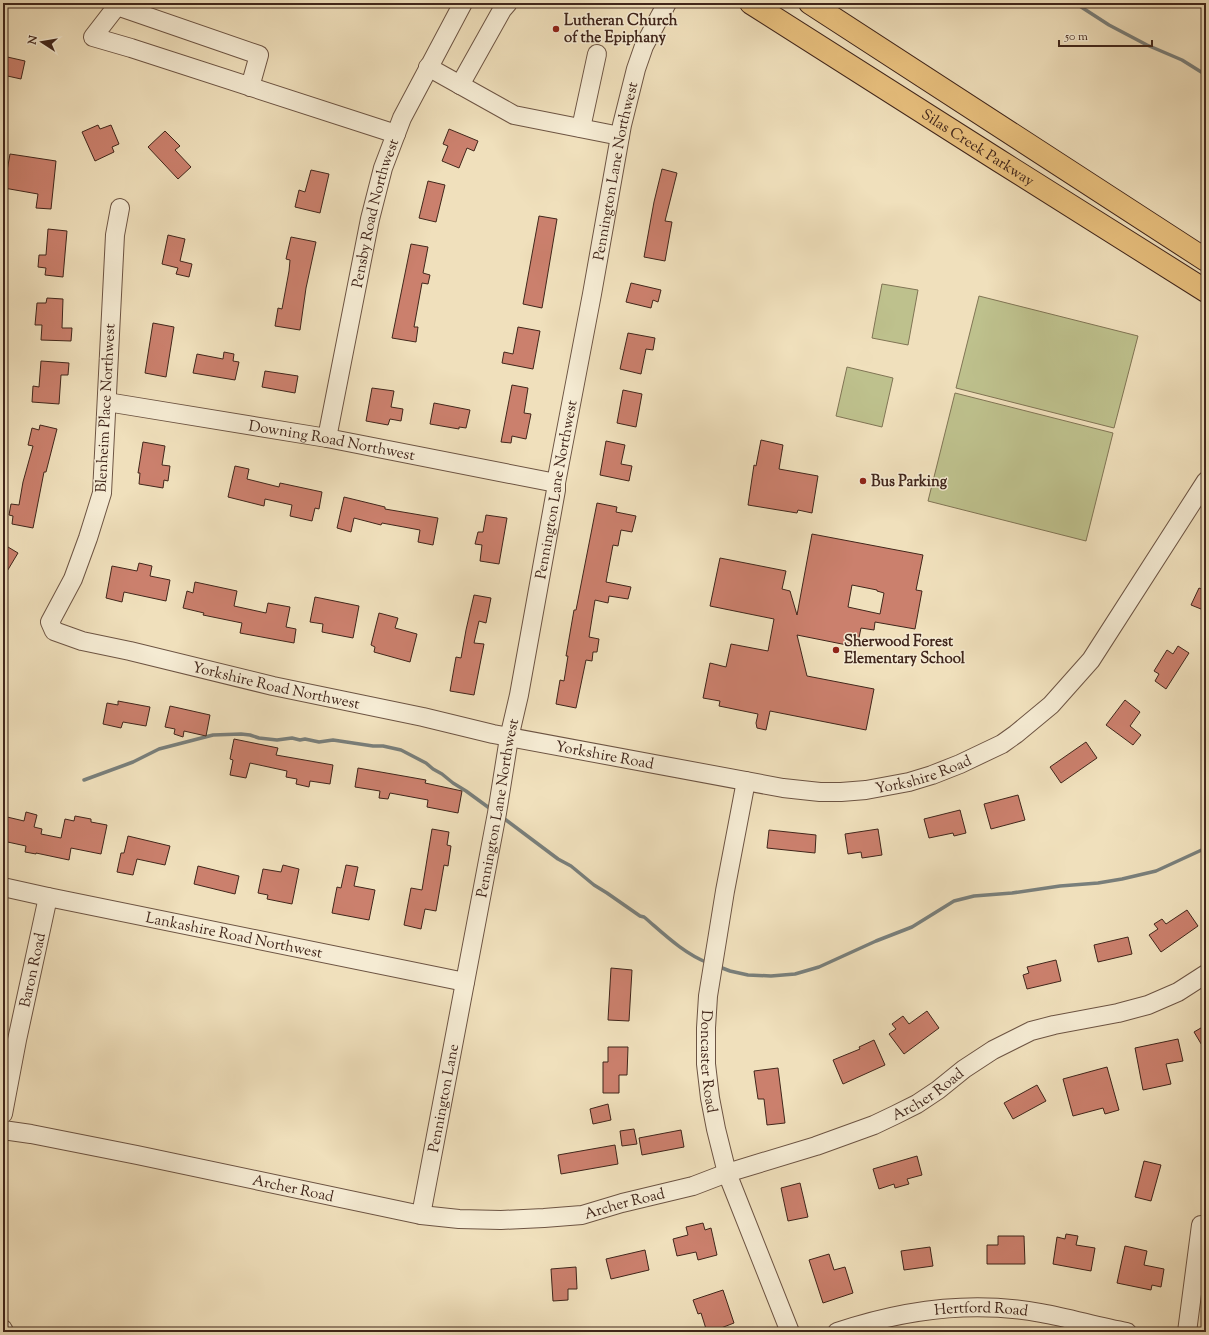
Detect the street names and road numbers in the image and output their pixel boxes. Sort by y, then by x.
street label: Pennington Lane Northwest [589,80,644,262]
street label: Silas Creek Parkway [917,105,1038,192]
street label: Pensby Road Northwest [348,136,405,290]
street label: Blenheim Place Northwest [92,323,121,493]
street label: Pennington Lane Northwest [531,399,584,581]
street label: Downing Road Northwest [247,416,416,467]
street label: Yorkshire Road Northwest [190,658,361,716]
street label: Pennington Lane Northwest [472,717,525,900]
street label: Yorkshire Road [554,737,656,776]
street label: Yorkshire Road [874,751,976,800]
street label: Lankashire Road Northwest [144,908,324,965]
street label: Baron Road [15,930,52,1010]
street label: Doncaster Road [694,1009,722,1115]
street label: Pennington Lane [424,1042,465,1154]
street label: Archer Road [889,1064,970,1127]
street label: Archer Road [250,1171,336,1208]
street label: Archer Road [582,1184,668,1226]
street label: Hertford Road [933,1298,1030,1323]

